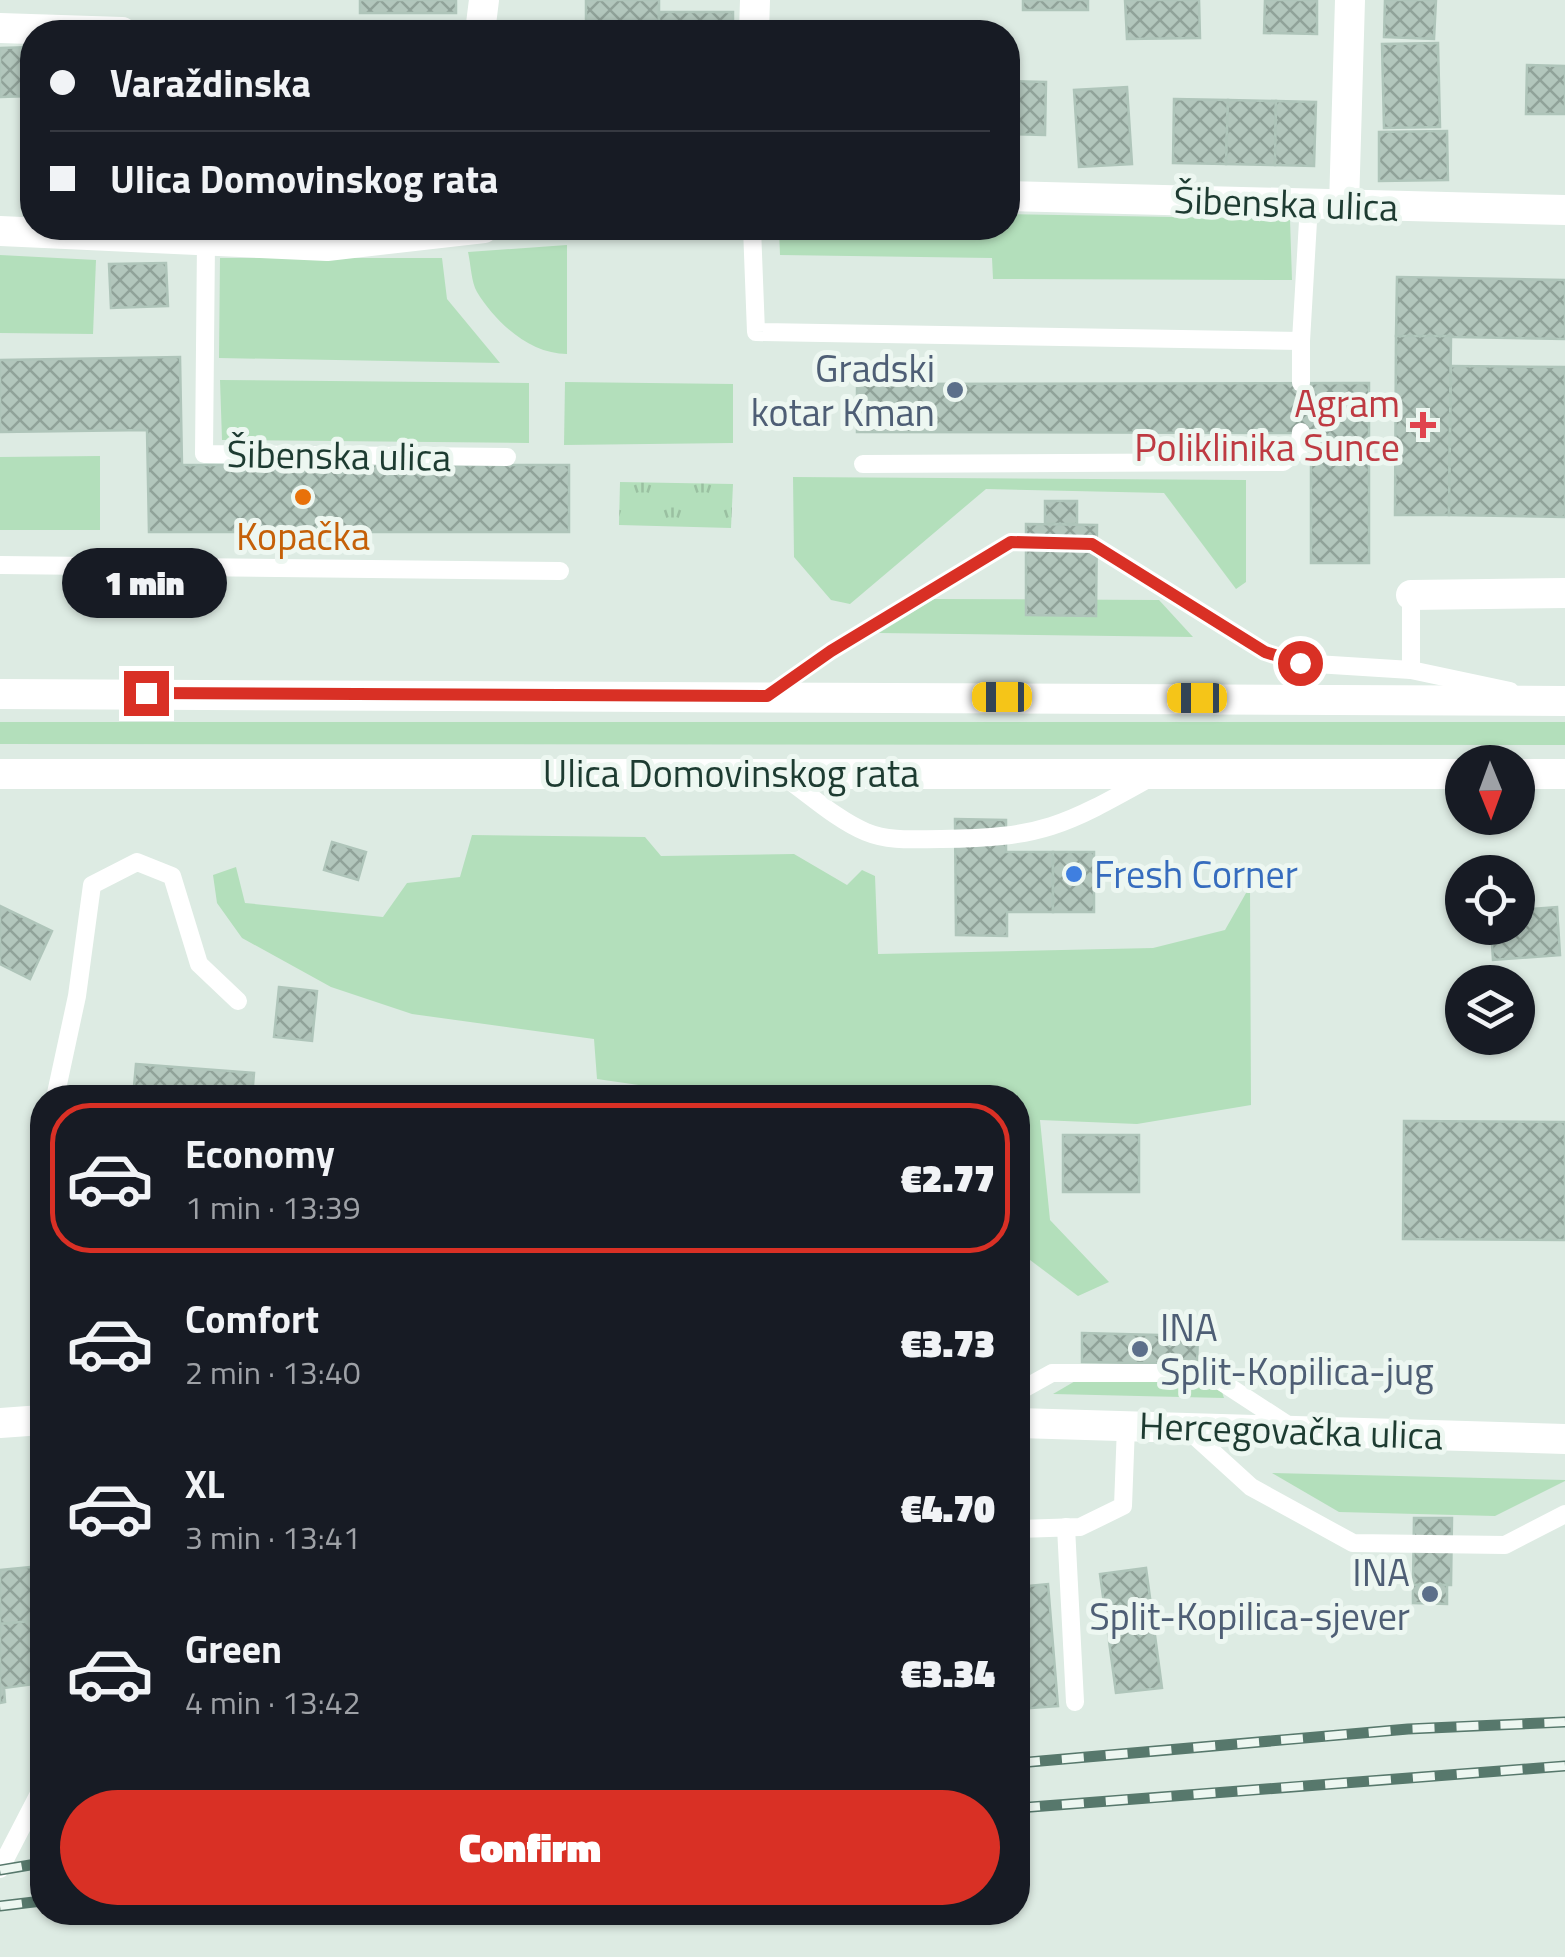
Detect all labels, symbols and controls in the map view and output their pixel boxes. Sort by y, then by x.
text: Varaždinska [110,54,311,112]
text: Ulica Domovinskog rata [110,150,499,208]
street label: Šibenska ulica [1173,170,1399,236]
place label: Gradski kotar Kman [751,339,935,441]
place label: Agram Poliklinika Sunce [1134,374,1400,476]
marker: Gradski kotar Kman [944,379,966,401]
marker: Agram Poliklinika Sunce [1410,412,1436,438]
street label: Šibenska ulica [226,424,452,486]
marker: Kopačka [292,486,314,508]
place label: Kopačka [236,507,370,565]
callout: 1 min [64,548,228,618]
text: 1 min [105,559,184,607]
route start [1278,641,1323,686]
route end [124,671,169,716]
car [972,682,1032,712]
car [1167,683,1227,713]
street label: Ulica Domovinskog rata [543,744,919,802]
north arrow [1445,745,1535,835]
map controls [1445,745,1535,1055]
place label: Fresh Corner [1094,845,1298,903]
button: locate [1445,855,1535,945]
marker: Fresh Corner [1063,863,1085,885]
button: layers [1445,965,1535,1055]
text: Economy [185,1125,335,1183]
icon: car [65,1133,155,1223]
text: €2.77 [901,1149,995,1207]
text: 1 min · 13:39 [185,1183,361,1231]
text: Comfort [185,1290,319,1348]
icon: car [65,1298,155,1388]
place label: INA Split-Kopilica-jug [1160,1298,1434,1400]
text: €3.73 [901,1314,995,1372]
marker: INA Split-Kopilica-jug [1129,1338,1151,1360]
text: 2 min · 13:40 [185,1348,361,1396]
street label: Hercegovačka ulica [1138,1396,1444,1464]
text: XL [185,1455,225,1513]
icon: car [65,1463,155,1553]
text: €4.70 [901,1479,995,1537]
text: 3 min · 13:41 [185,1513,361,1561]
place label: INA Split-Kopilica-sjever [1089,1543,1410,1645]
marker: INA Split-Kopilica-sjever [1419,1583,1441,1605]
text: Green [185,1620,282,1678]
icon: car [65,1628,155,1718]
text: €3.34 [901,1644,995,1702]
text: 4 min · 13:42 [185,1678,361,1726]
button: Confirm [60,1790,1000,1905]

